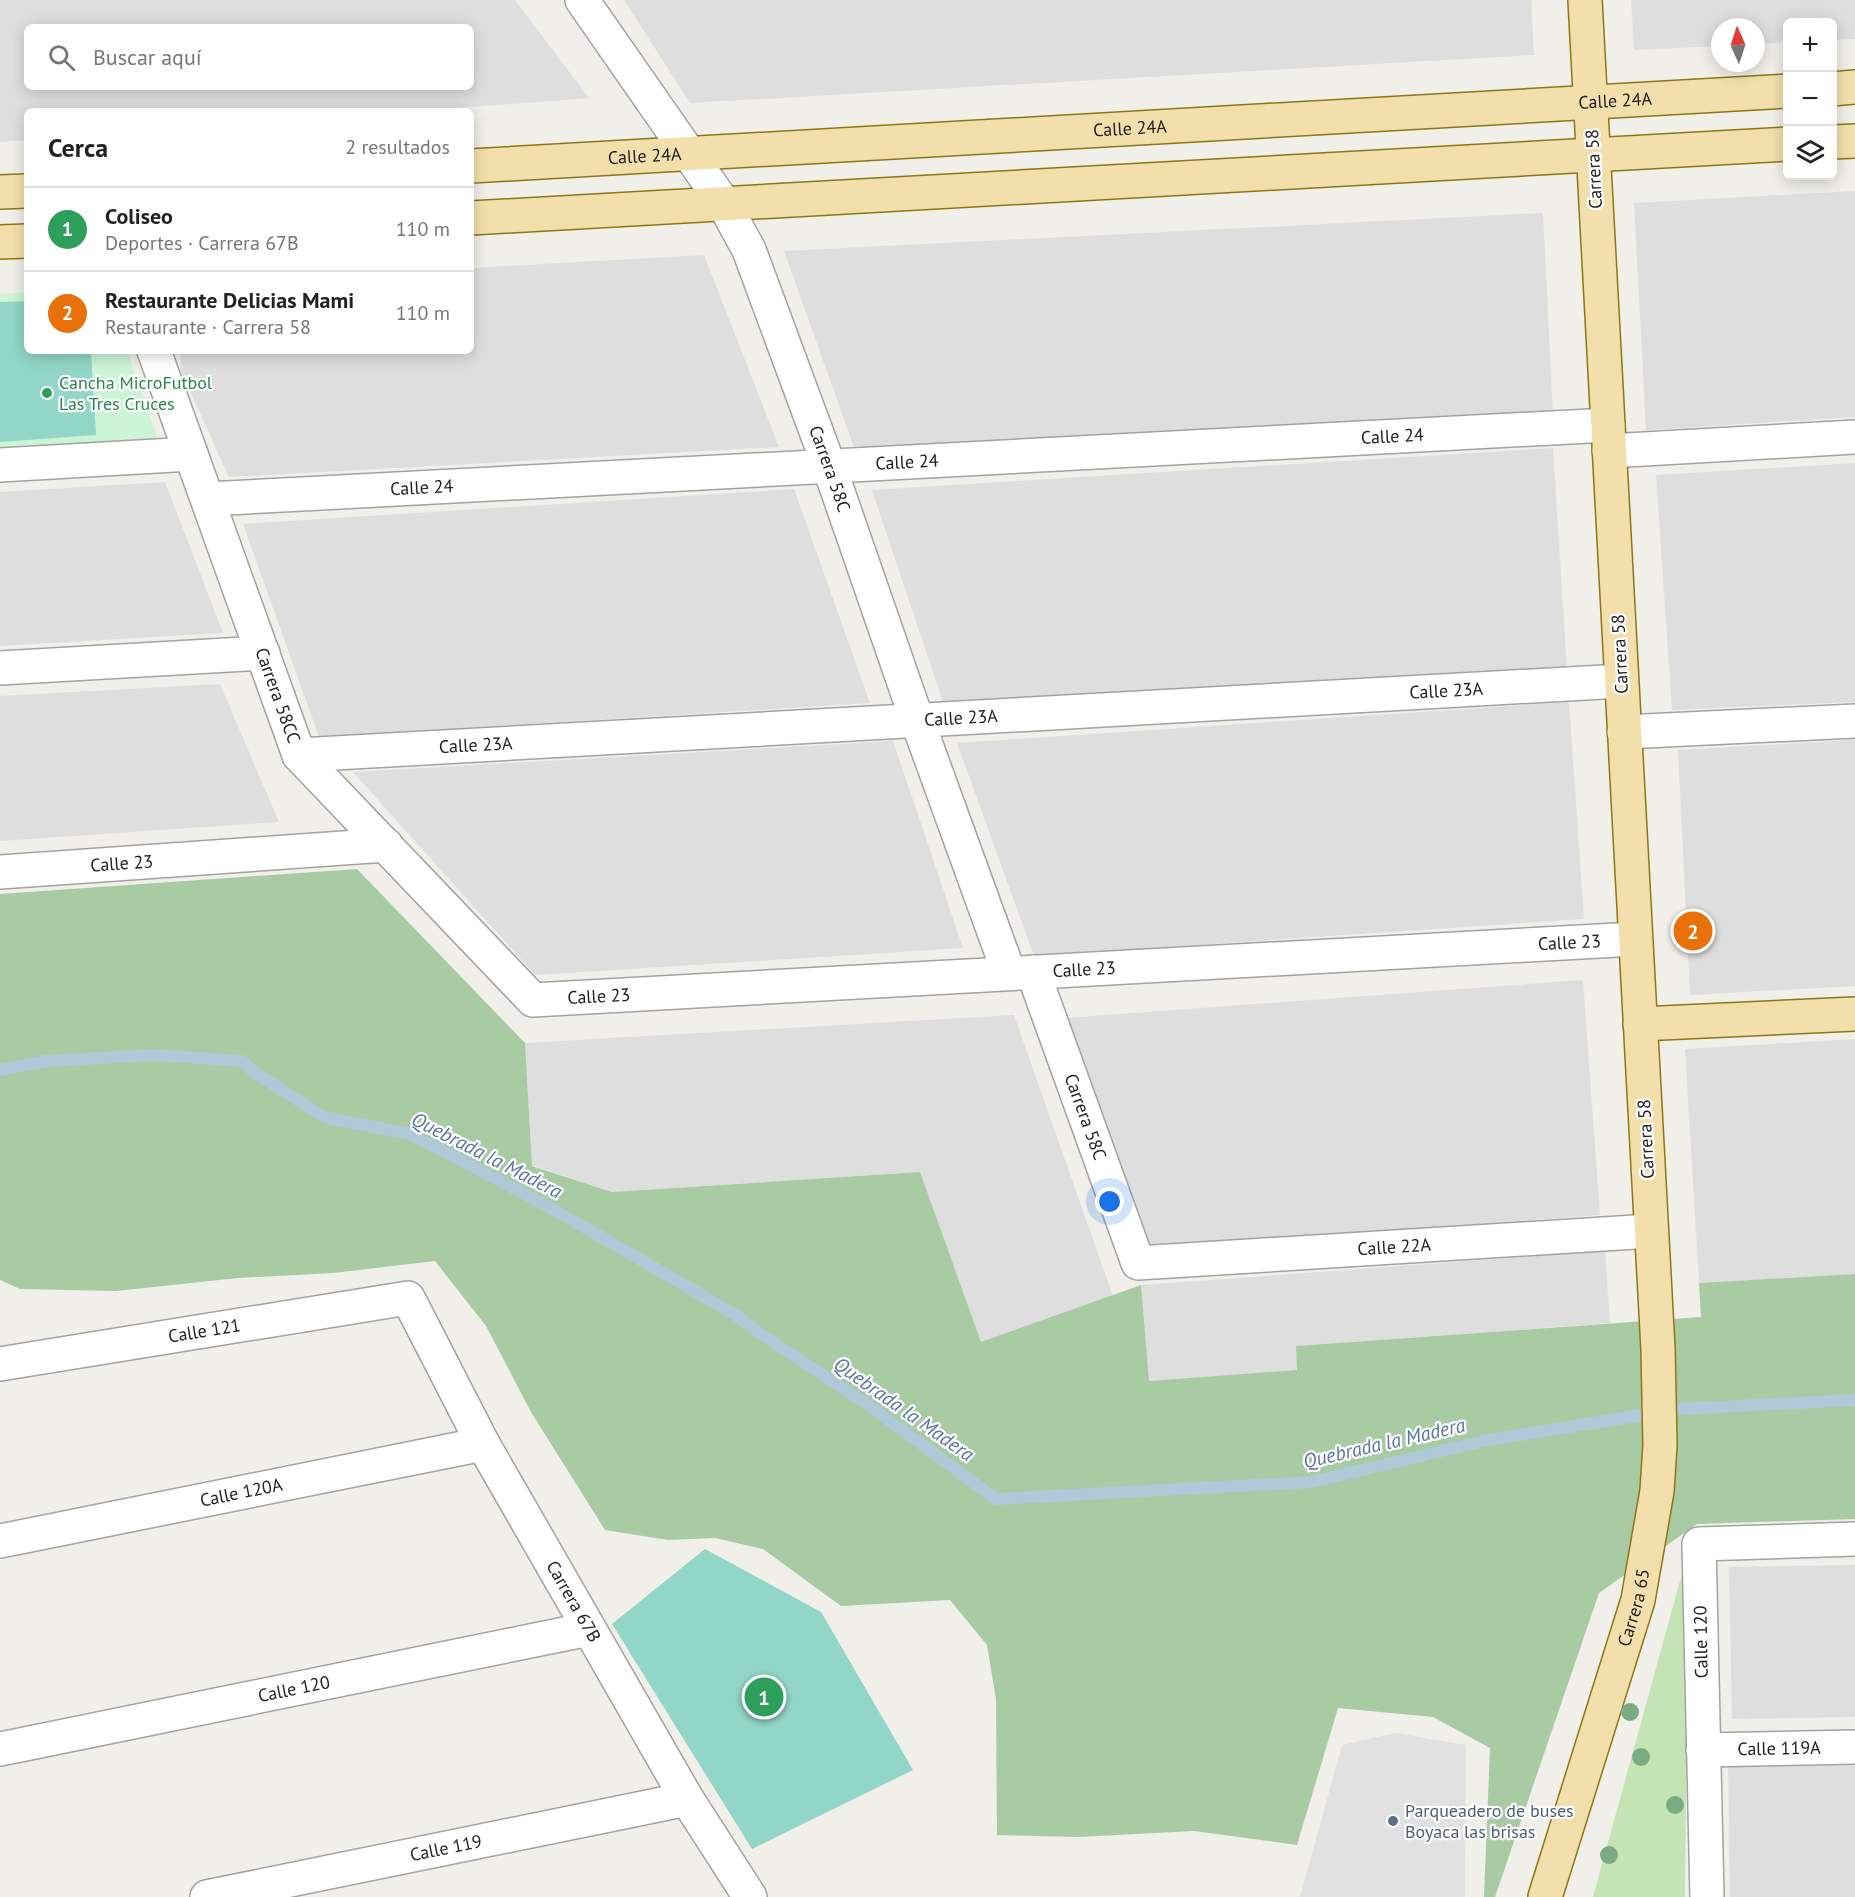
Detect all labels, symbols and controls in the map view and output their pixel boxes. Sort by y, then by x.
north arrow [1711,18,1765,72]
map controls [1783,18,1837,180]
button: + [1783,18,1837,72]
search box [24,24,474,90]
icon: search [45,41,78,74]
text: Buscar aquí [93,43,202,71]
button: − [1783,72,1837,126]
street label: Calle 24A [1578,87,1653,114]
street label: Calle 24A [1093,114,1168,142]
button: layers [1783,126,1837,180]
street label: Carrera 58 [1580,129,1607,209]
text: Cerca [48,131,108,164]
text: 2 resultados [345,134,450,160]
street label: Calle 24A [607,142,683,169]
text: Coliseo [105,202,173,230]
text: 1 [62,216,73,242]
text: 110 m [396,216,450,242]
text: Deportes · Carrera 67B [105,230,299,256]
text: Restaurante Delicias Mami [105,286,354,314]
text: 2 [62,300,73,326]
text: 110 m [396,300,450,326]
text: Restaurante · Carrera 58 [105,314,311,340]
place label: Cancha MicroFutbol Las Tres Cruces [59,371,213,415]
marker: Cancha MicroFutbol Las Tres Cruces [40,386,54,400]
street label: Carrera 58C [804,422,856,515]
street label: Calle 24 [1360,423,1425,449]
street label: Calle 24 [875,448,939,475]
street label: Calle 24 [390,474,454,500]
street label: Carrera 58 [1606,614,1633,694]
street label: Carrera 58CC [250,644,306,746]
street label: Calle 23A [1409,677,1484,704]
street label: Calle 23A [924,704,999,731]
street label: Calle 23A [438,731,514,758]
street label: Calle 23 [89,849,154,877]
pin: 2 [1674,908,1712,954]
street label: Calle 23 [1537,929,1601,955]
street label: Calle 23 [1052,956,1116,982]
street label: Calle 23 [567,983,631,1009]
street label: Carrera 58C [1060,1070,1112,1163]
street label: Carrera 58 [1632,1099,1659,1179]
water label: Quebrada la Madera [407,1106,567,1204]
your location [1095,1187,1124,1216]
street label: Calle 22A [1357,1233,1432,1260]
street label: Calle 121 [166,1313,242,1348]
water label: Quebrada la Madera [829,1351,979,1467]
water label: Quebrada la Madera [1300,1412,1468,1474]
street label: Calle 120A [198,1472,285,1512]
street label: Carrera 67B [541,1556,606,1646]
street label: Carrera 65 [1612,1567,1654,1649]
street label: Calle 120 [1688,1605,1713,1679]
street label: Calle 120 [256,1670,332,1707]
pin: 1 [744,1674,783,1720]
street label: Calle 119A [1737,1736,1821,1760]
place label: Parqueadero de buses Boyaca las brisas [1405,1799,1574,1843]
marker: Parqueadero de buses Boyaca las brisas [1386,1814,1400,1828]
street label: Calle 119 [408,1829,484,1866]

